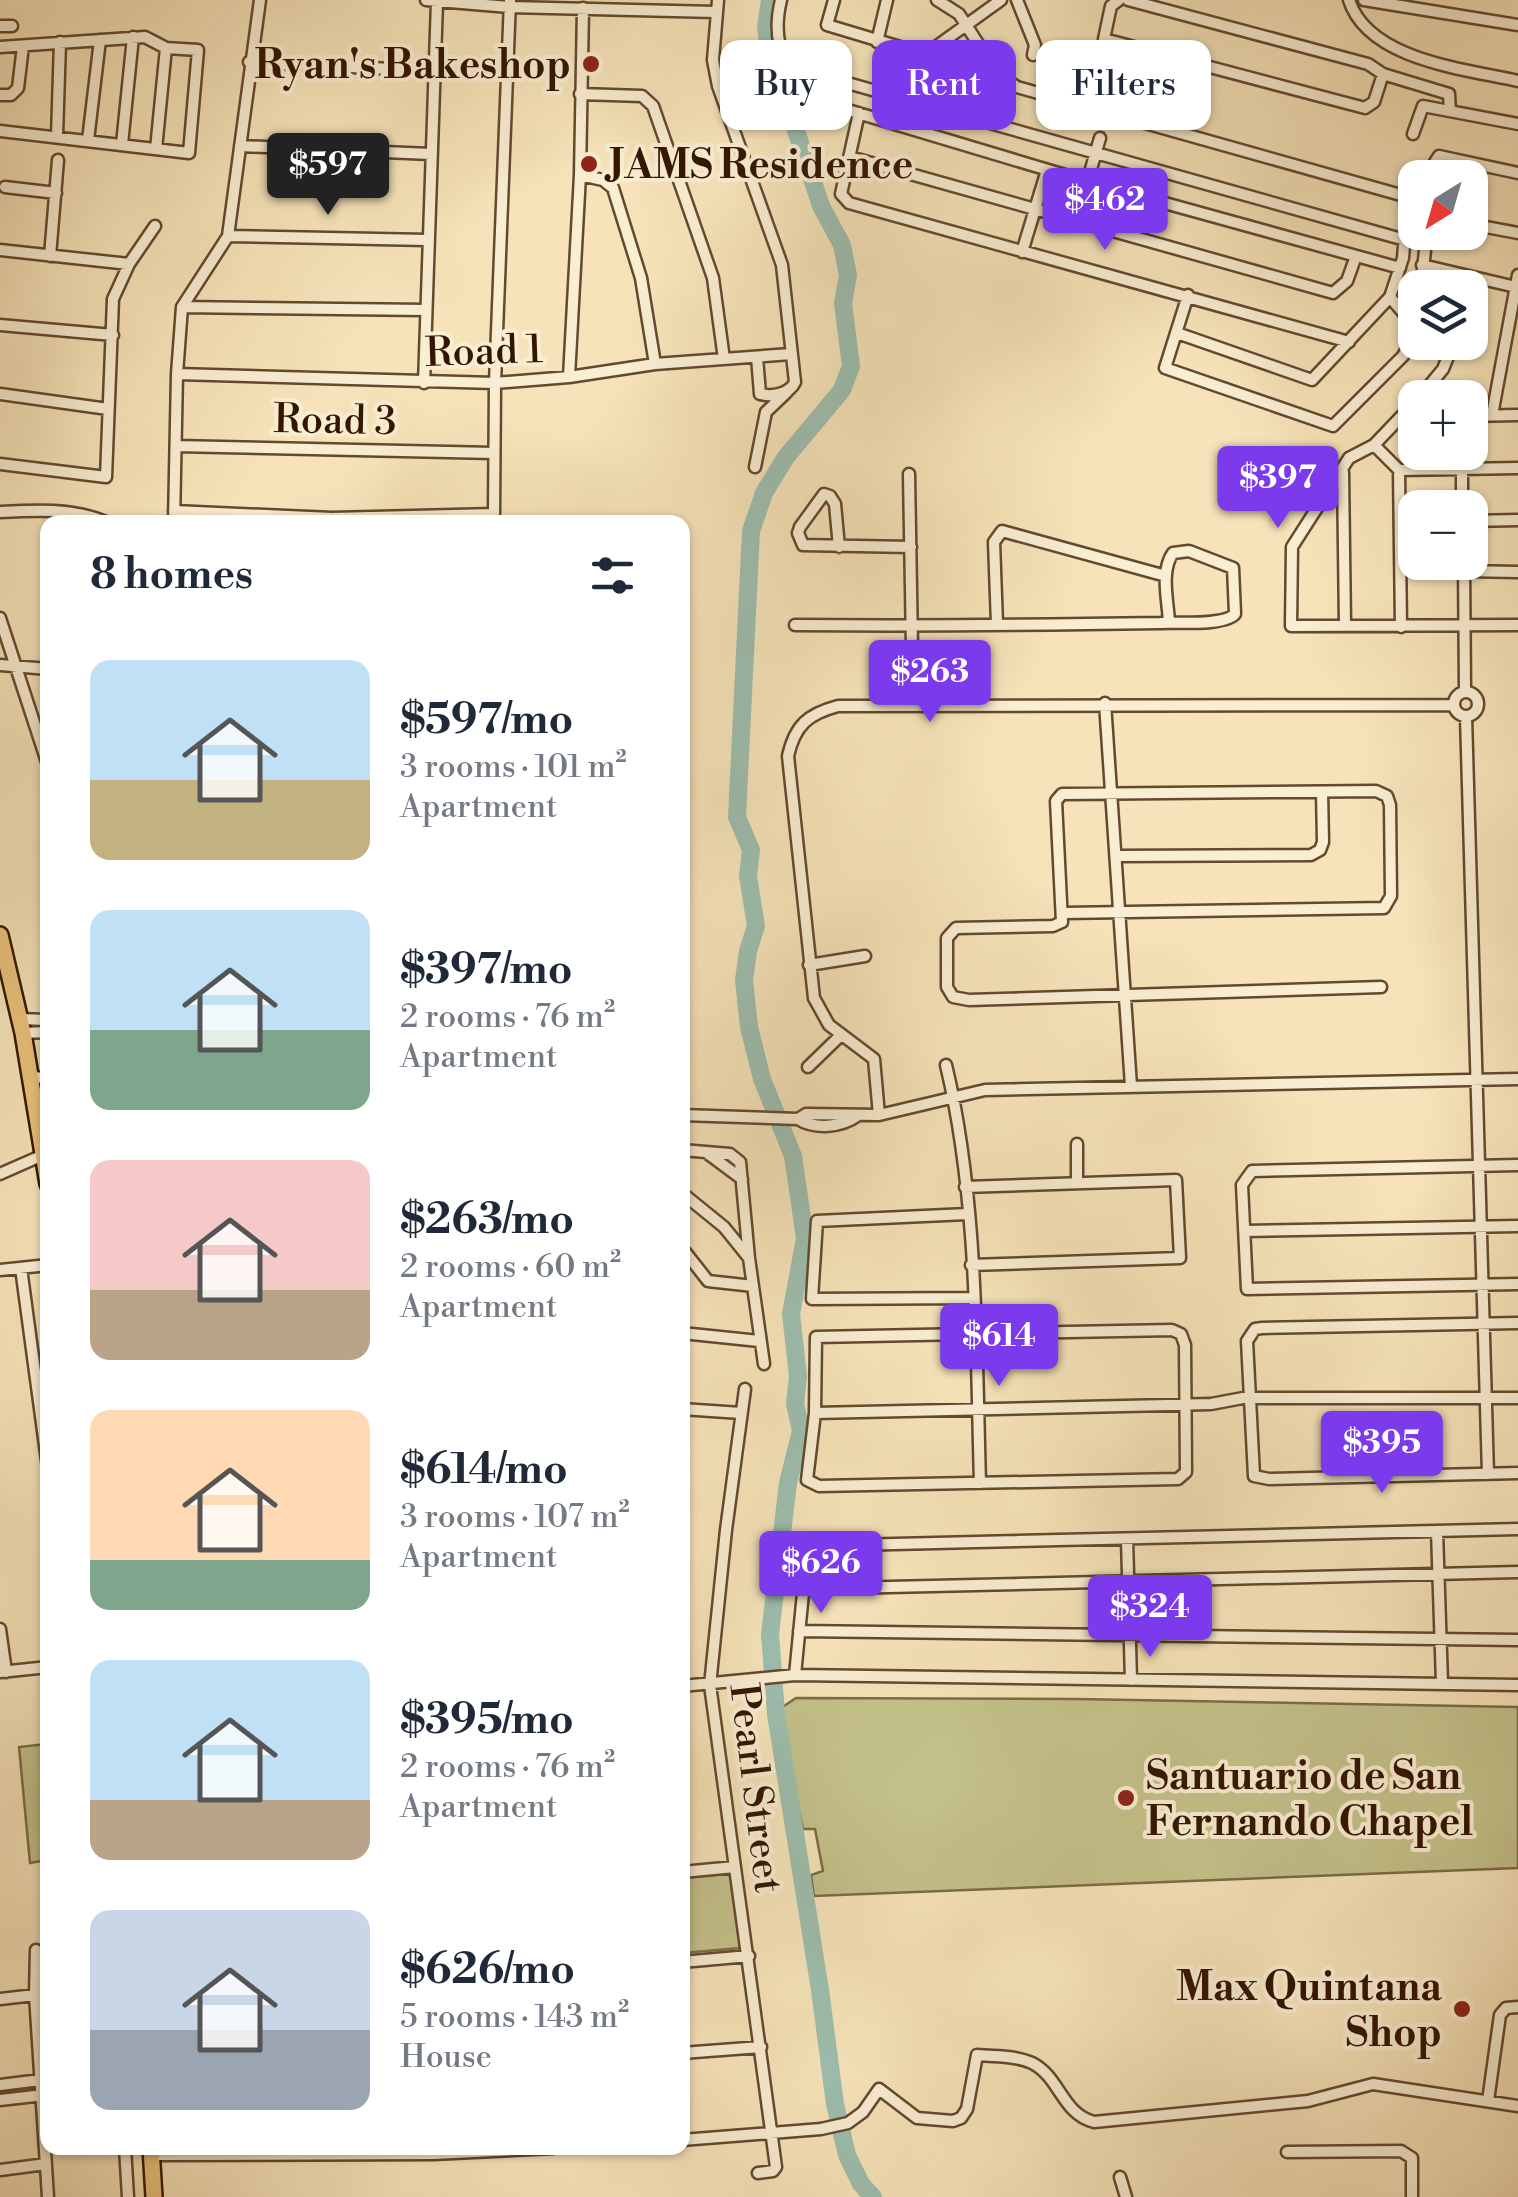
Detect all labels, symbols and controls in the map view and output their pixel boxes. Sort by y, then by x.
chip: Buy [720,40,852,130]
chip: Rent [872,40,1016,130]
chip: Filters [1036,40,1211,130]
place label: Ryan's Bakeshop [255,41,571,91]
marker: Ryan's Bakeshop [580,53,602,75]
pin: $597 [269,133,387,218]
place label: JAMS Residence [604,141,913,191]
text: $597 [289,145,367,185]
marker: JAMS Residence [578,153,600,175]
north arrow [1398,160,1488,250]
map controls [1398,160,1488,580]
pin: $462 [1046,168,1164,253]
text: $462 [1065,180,1145,220]
button: layers [1398,270,1488,360]
street label: Road 1 [424,325,544,379]
button: + [1398,380,1488,470]
street label: Road 3 [273,395,397,447]
pin: $397 [1219,446,1337,531]
text: $397 [1239,458,1317,498]
button: − [1398,490,1488,580]
icon: filters [585,548,640,603]
text: 8 homes [90,549,253,602]
pin: $263 [871,640,989,725]
text: $263 [891,652,969,692]
text: $597/mo [400,694,573,747]
icon: home [170,700,290,820]
text: 3 rooms · 101 m² [400,747,627,787]
text: Apartment [400,787,557,827]
text: $397/mo [400,944,572,997]
icon: home [170,950,290,1070]
text: 2 rooms · 76 m² [400,997,615,1037]
text: Apartment [400,1037,557,1077]
text: $263/mo [400,1194,574,1247]
icon: home [170,1200,290,1320]
text: 2 rooms · 60 m² [400,1247,621,1287]
text: Apartment [400,1287,557,1327]
pin: $614 [940,1304,1058,1389]
text: $614 [962,1316,1036,1356]
pin: $395 [1323,1411,1441,1496]
text: $395 [1343,1423,1421,1463]
text: $614/mo [400,1444,568,1497]
icon: home [170,1450,290,1570]
text: 3 rooms · 107 m² [400,1497,630,1537]
pin: $626 [762,1531,880,1616]
text: Apartment [400,1537,557,1577]
text: $626 [781,1543,861,1583]
pin: $324 [1091,1575,1209,1660]
text: $324 [1110,1587,1190,1627]
street label: Pearl Street [717,1681,793,1896]
text: $395/mo [400,1694,574,1747]
icon: home [170,1700,290,1820]
text: 2 rooms · 76 m² [400,1747,615,1787]
place label: Santuario de San Fernando Chapel [1146,1752,1473,1848]
text: Apartment [400,1787,557,1827]
marker: Santuario de San Fernando Chapel [1115,1787,1137,1809]
text: $626/mo [400,1944,575,1997]
icon: home [170,1950,290,2070]
place label: Max Quintana Shop [1176,1963,1442,2059]
text: 5 rooms · 143 m² [400,1997,629,2037]
marker: Max Quintana Shop [1451,1998,1473,2020]
text: House [400,2037,492,2077]

